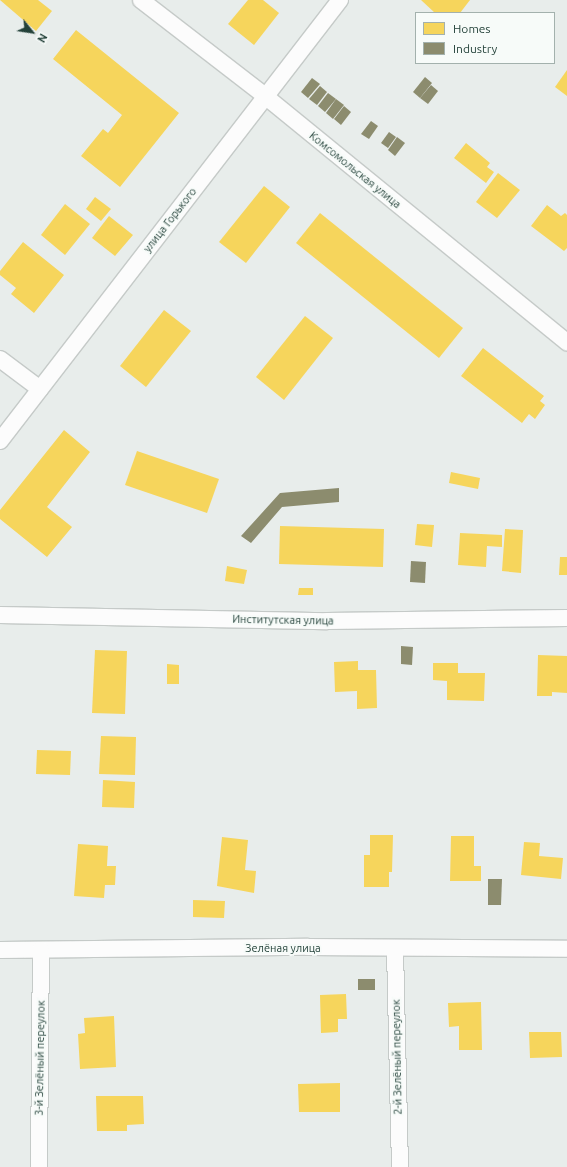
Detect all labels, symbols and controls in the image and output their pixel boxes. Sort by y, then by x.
north arrow [12,12,52,52]
legend [415,12,555,64]
text: Homes [453,22,491,35]
text: N [35,31,50,45]
text: Industry [453,42,497,55]
street label: Комсомольская улица [307,129,403,211]
street label: улица Горького [141,185,199,255]
street label: Институтская улица [232,613,334,627]
street label: Зелёная улица [245,941,321,955]
street label: 2-й Зелёный переулок [389,999,405,1115]
street label: 3-й Зелёный переулок [32,1000,48,1116]

